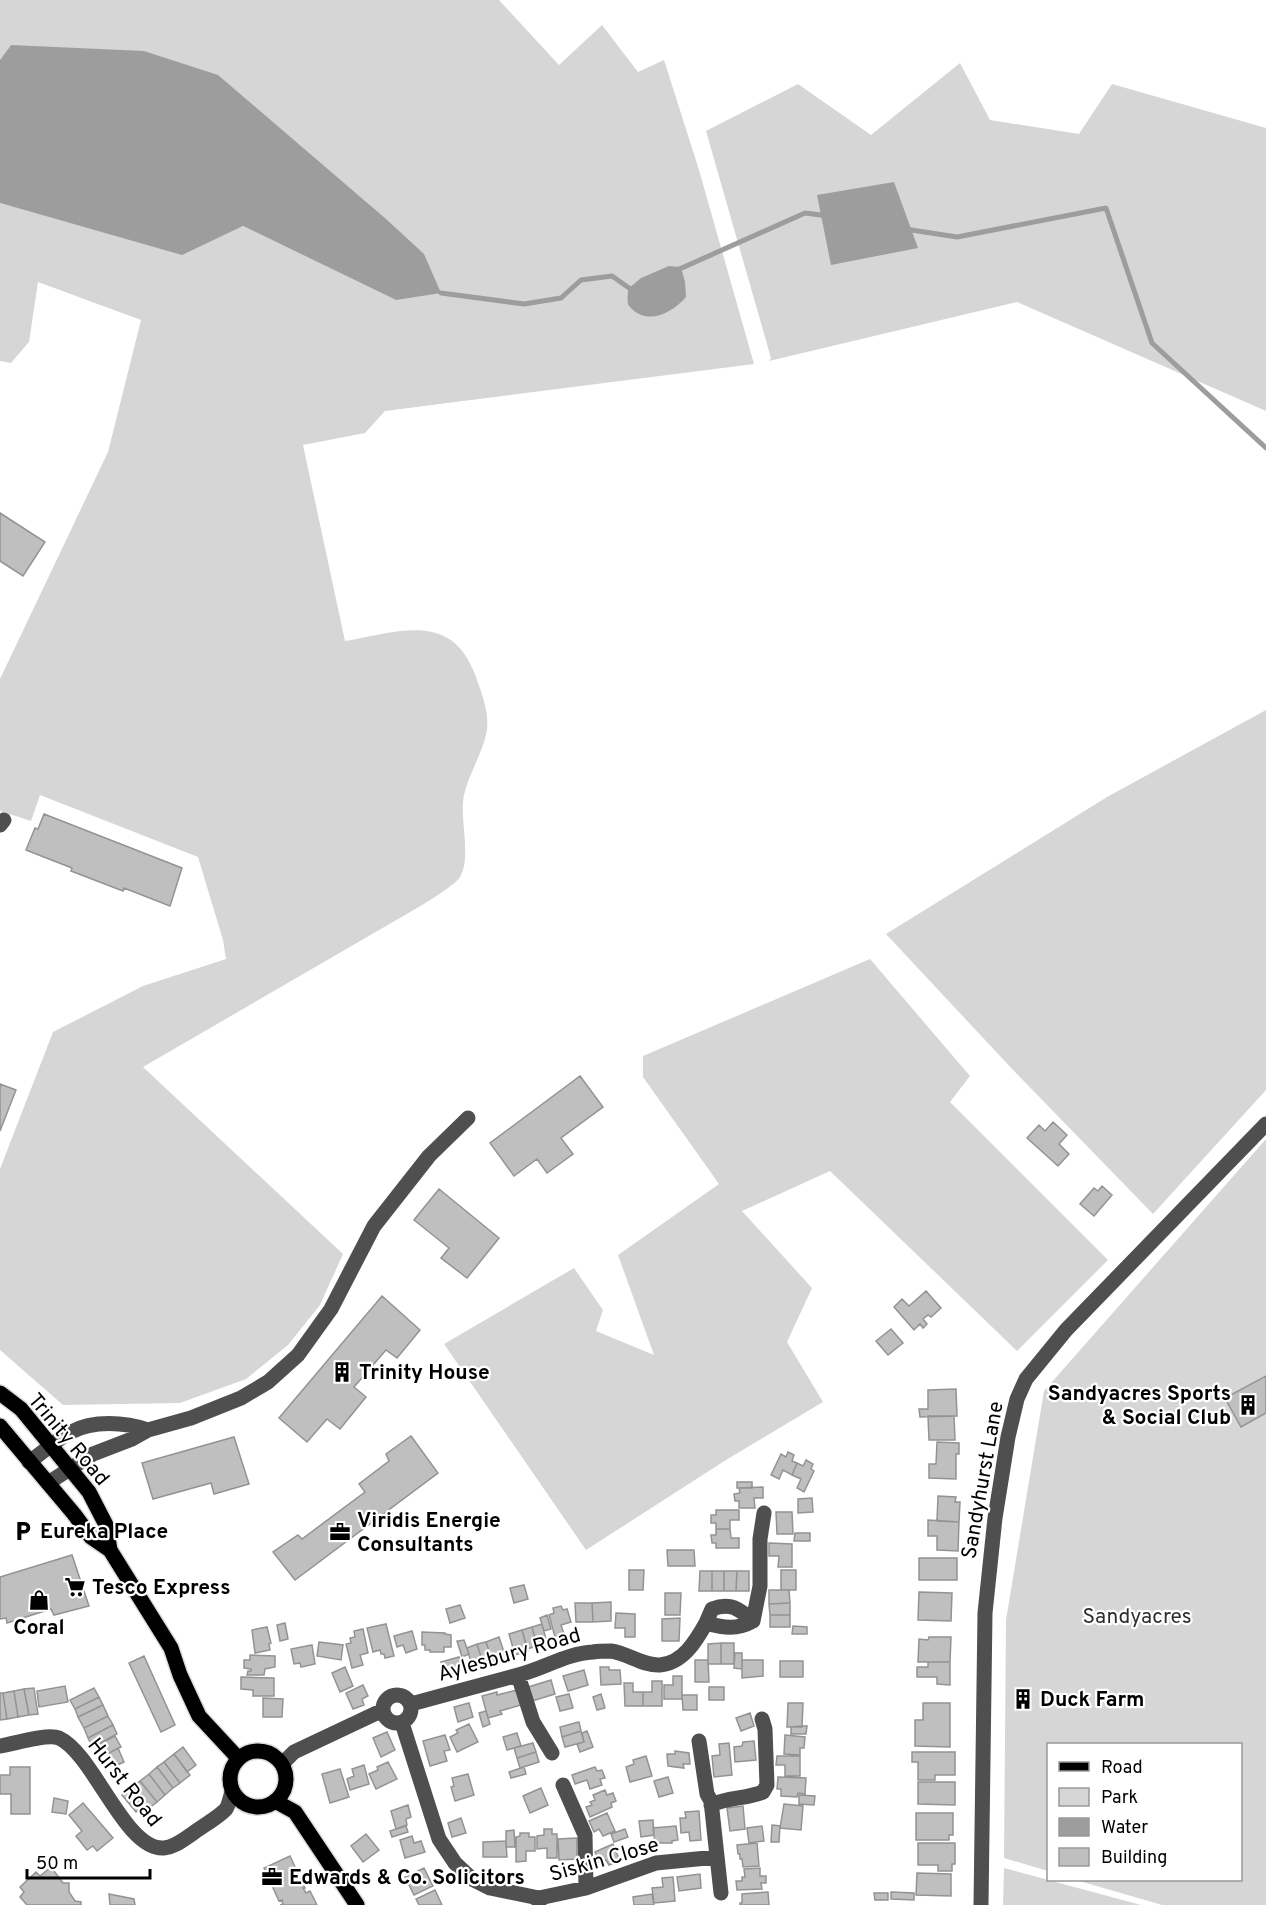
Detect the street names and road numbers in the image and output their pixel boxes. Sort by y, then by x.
street label: Trinity Road [21,1388,115,1492]
street label: Sandyhurst Lane [956,1399,1011,1561]
street label: Aylesbury Road [435,1622,584,1689]
street label: Hurst Road [81,1733,167,1833]
street label: Siskin Close [547,1832,662,1889]

